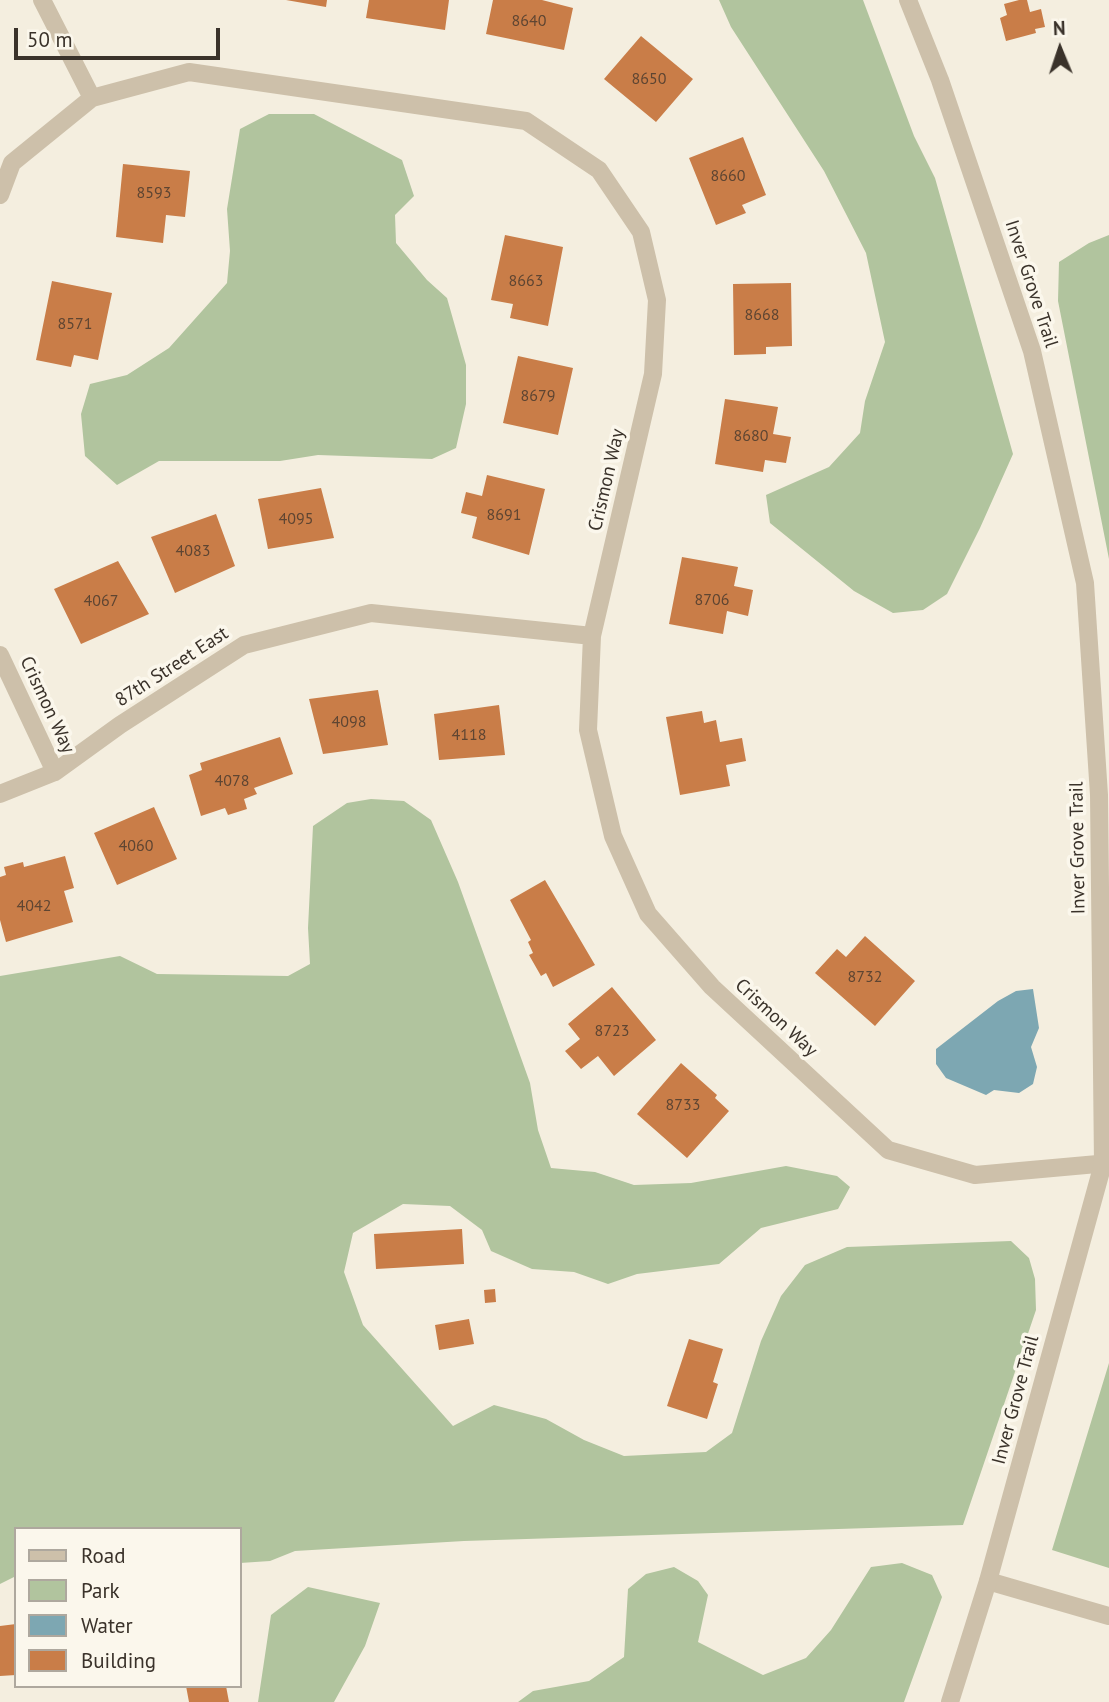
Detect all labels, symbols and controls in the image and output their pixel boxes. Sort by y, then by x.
house number: 8640 [512,11,546,31]
scale bar [18,14,224,58]
north arrow [1025,14,1095,84]
text: N [1053,16,1066,40]
text: 50 m [27,26,73,53]
house number: 8650 [632,69,666,89]
house number: 8660 [711,166,745,186]
house number: 8593 [137,183,171,203]
street label: Inver Grove Trail [1000,217,1062,351]
house number: 8663 [509,271,543,291]
house number: 8668 [745,305,779,325]
house number: 8571 [58,314,92,334]
house number: 8679 [521,386,555,406]
house number: 8680 [734,426,768,446]
street label: Crismon Way [584,427,630,533]
house number: 8691 [487,505,521,525]
house number: 4095 [279,509,313,529]
house number: 4083 [176,541,210,561]
house number: 8706 [695,590,729,610]
house number: 4067 [84,591,118,611]
street label: 87th Street East [111,622,233,712]
street label: Crismon Way [15,653,79,757]
house number: 4098 [332,712,366,732]
house number: 4118 [452,725,486,745]
house number: 4078 [215,771,249,791]
street label: Inver Grove Trail [1065,781,1091,915]
house number: 4060 [119,836,153,856]
house number: 4042 [17,896,51,916]
house number: 8732 [848,967,882,987]
street label: Crismon Way [730,974,822,1062]
house number: 8723 [595,1021,629,1041]
house number: 8733 [666,1095,700,1115]
street label: Inver Grove Trail [988,1333,1044,1467]
legend [14,1527,242,1688]
text: Road [81,1542,125,1569]
text: Park [81,1577,120,1604]
text: Water [81,1612,133,1639]
text: Building [81,1647,156,1674]

